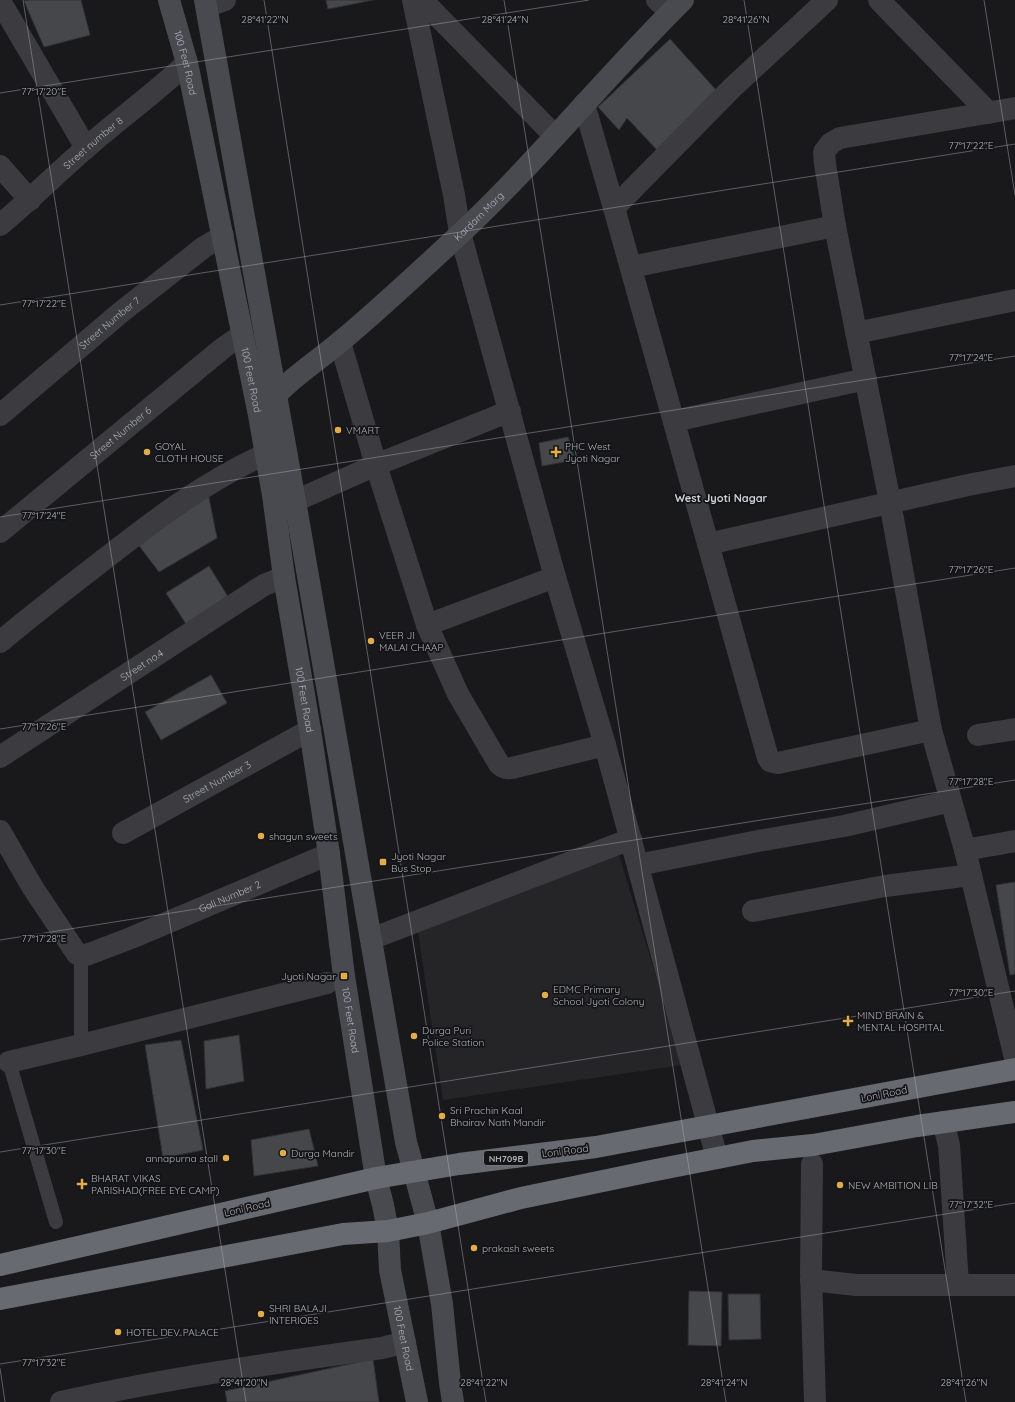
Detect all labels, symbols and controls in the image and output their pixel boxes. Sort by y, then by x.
text: 28°41'22"N [241,13,289,26]
text: 28°41'24"N [482,13,528,26]
text: 28°41'26"N [722,13,770,26]
street label: 100 Feet Road [172,29,200,96]
text: 77°17'20"E [21,85,67,98]
street label: Street number 8 [60,114,125,172]
text: 77°17'22"E [949,139,994,152]
street label: Kardam Marg [451,189,506,243]
street label: Street Number 7 [76,293,142,352]
text: 77°17'22"E [22,297,67,310]
street label: 100 Feet Road [239,346,265,414]
text: 77°17'24"E [949,351,994,364]
street label: Street Number 6 [87,403,154,462]
place label: VMART [346,424,380,437]
marker: VMART [333,425,343,435]
place label: GOYAL CLOTH HOUSE [155,440,224,465]
place label: PHC West Jyoti Nagar [565,440,620,465]
marker: PHC West Jyoti Nagar [550,446,562,458]
marker: GOYAL CLOTH HOUSE [142,447,152,457]
district label: West Jyoti Nagar [675,491,768,505]
text: 77°17'24"E [22,509,67,522]
text: 77°17'26"E [949,563,994,576]
place label: VEER JI MALAI CHAAP [379,629,443,654]
marker: VEER JI MALAI CHAAP [366,636,376,646]
street label: Street no.4 [118,646,166,683]
street label: 100 Feet Road [293,666,317,733]
text: 77°17'26"E [22,720,67,733]
street label: Street Number 3 [180,757,253,805]
text: 77°17'28"E [949,775,994,788]
place label: shagun sweets [269,830,338,843]
marker: shagun sweets [256,831,266,841]
place label: Jyoti Nagar Bus Stop [391,850,446,875]
marker: Jyoti Nagar Bus Stop [378,857,388,867]
street label: Gali Number 2 [197,877,263,915]
text: 77°17'28"E [22,932,67,945]
place label: Jyoti Nagar [281,970,336,983]
marker: Jyoti Nagar [339,971,349,981]
place label: EDMC Primary School Jyoti Colony [553,983,644,1008]
street label: 100 Feet Road [339,986,363,1054]
text: 77°17'30"E [948,986,994,999]
marker: EDMC Primary School Jyoti Colony [540,990,550,1000]
place label: MIND BRAIN & MENTAL HOSPITAL [857,1009,945,1034]
marker: MIND BRAIN & MENTAL HOSPITAL [842,1015,854,1027]
place label: Durga Puri Police Station [422,1024,484,1049]
marker: Durga Puri Police Station [409,1031,419,1041]
street label: Loni Road [860,1083,908,1105]
place label: Sri Prachin Kaal Bhairav Nath Mandir [450,1104,545,1129]
marker: Sri Prachin Kaal Bhairav Nath Mandir [437,1111,447,1121]
street label: Loni Road [541,1142,589,1160]
text: 77°17'30"E [21,1144,67,1157]
place label: Durga Mandir [291,1147,355,1160]
marker: Durga Mandir [278,1148,288,1158]
road number: NH709B [484,1151,528,1165]
place label: annapurna stall [145,1152,218,1165]
marker: annapurna stall [221,1153,231,1163]
place label: BHARAT VIKAS PARISHAD(FREE EYE CAMP) [91,1172,220,1197]
marker: BHARAT VIKAS PARISHAD(FREE EYE CAMP) [76,1178,88,1190]
place label: NEW AMBITION LIB [848,1179,938,1192]
marker: NEW AMBITION LIB [835,1180,845,1190]
street label: Loni Road [223,1196,271,1220]
text: 77°17'32"E [949,1198,994,1211]
place label: prakash sweets [482,1242,554,1255]
marker: prakash sweets [469,1243,479,1253]
place label: SHRI BALAJI INTERIOES [269,1302,327,1327]
street label: 100 Feet Road [391,1305,417,1372]
marker: SHRI BALAJI INTERIOES [256,1309,266,1319]
place label: HOTEL DEV PALACE [126,1326,219,1339]
marker: HOTEL DEV PALACE [113,1327,123,1337]
text: 77°17'32"E [22,1356,67,1369]
text: 28°41'20"N [220,1376,268,1389]
text: 28°41'22"N [460,1376,508,1389]
text: 28°41'24"N [701,1376,747,1389]
text: 28°41'26"N [940,1376,988,1389]

